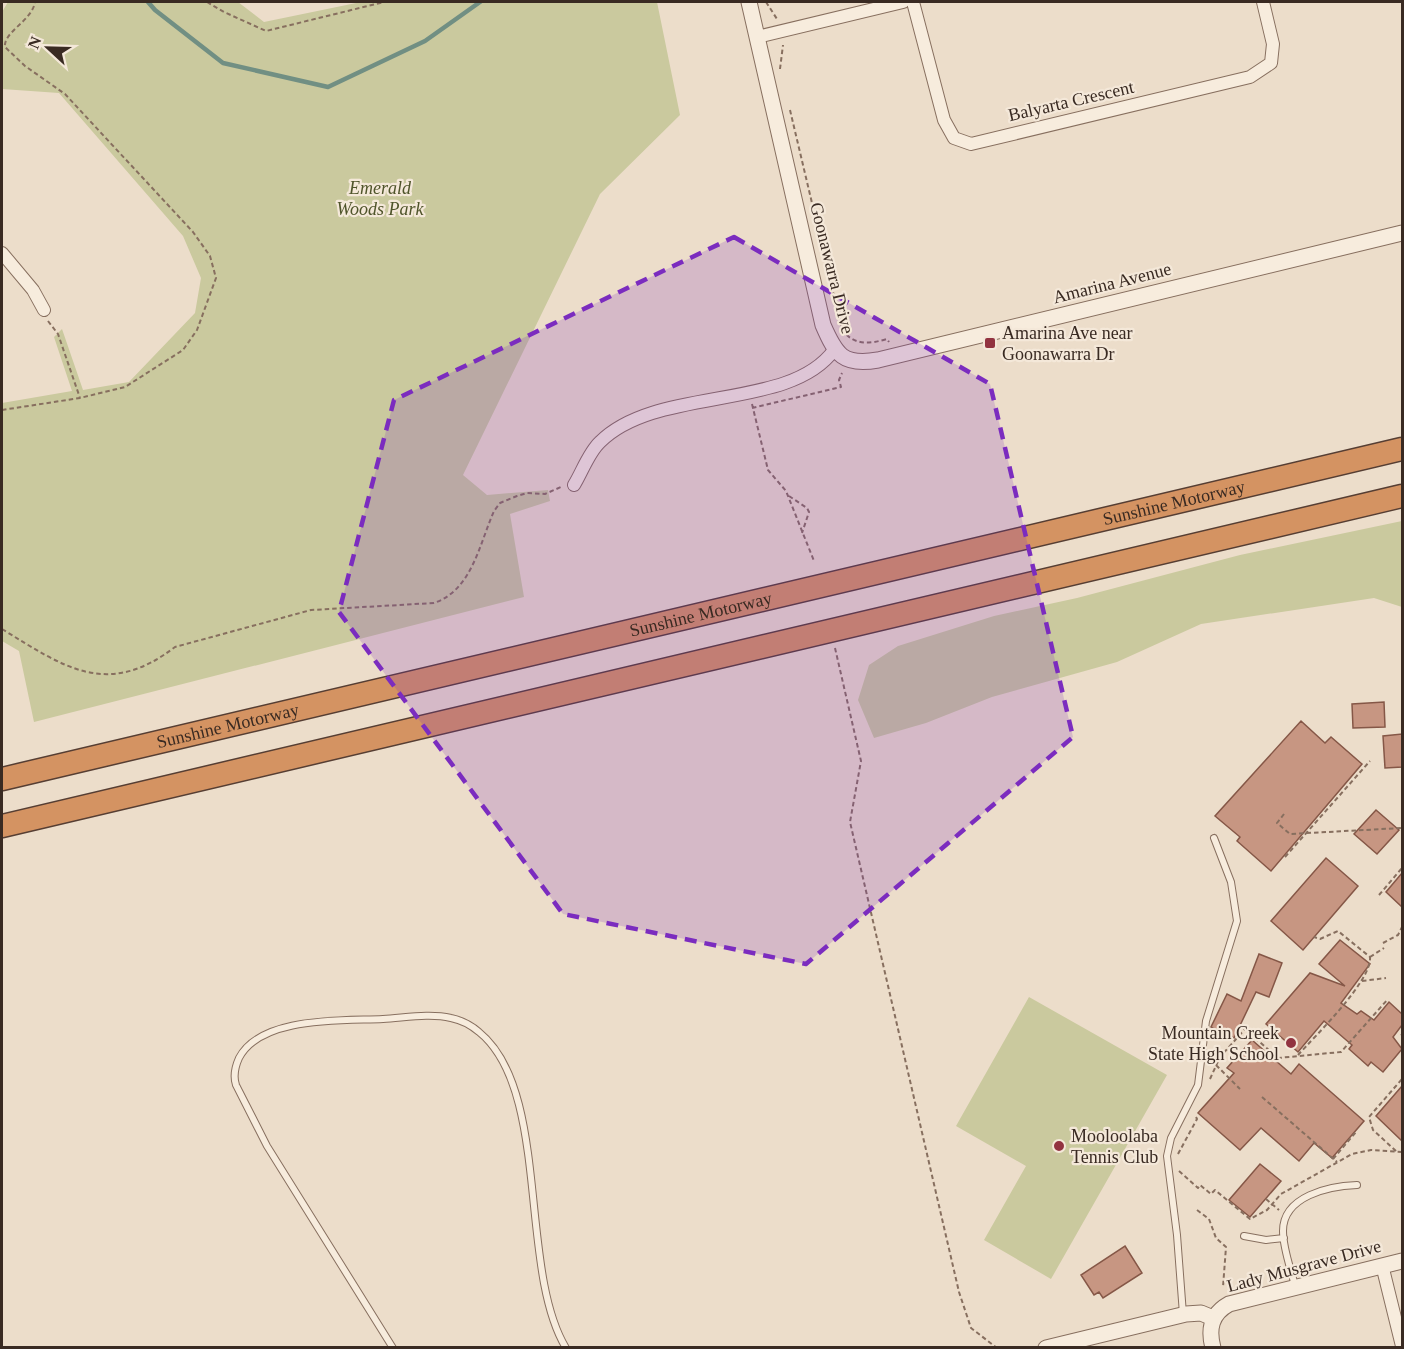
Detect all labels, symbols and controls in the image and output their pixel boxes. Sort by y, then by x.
north arrow [18,18,78,78]
text: N [25,34,45,51]
street label: Balyarta Crescent [1006,77,1136,125]
park label: Emerald Woods Park [337,178,424,219]
street label: Goonawarra Drive [806,200,858,336]
street label: Amarina Avenue [1051,259,1173,307]
place label: Amarina Ave near Goonawarra Dr [1002,323,1133,364]
marker: Amarina Ave near Goonawarra Dr [983,336,997,350]
street label: Sunshine Motorway [1101,476,1247,529]
street label: Sunshine Motorway [628,588,774,641]
street label: Sunshine Motorway [155,699,301,752]
place label: Mountain Creek State High School [1148,1023,1279,1064]
marker: Mountain Creek State High School [1284,1036,1298,1050]
place label: Mooloolaba Tennis Club [1071,1126,1158,1167]
marker: Mooloolaba Tennis Club [1052,1139,1066,1153]
street label: Lady Musgrave Drive [1225,1236,1383,1296]

